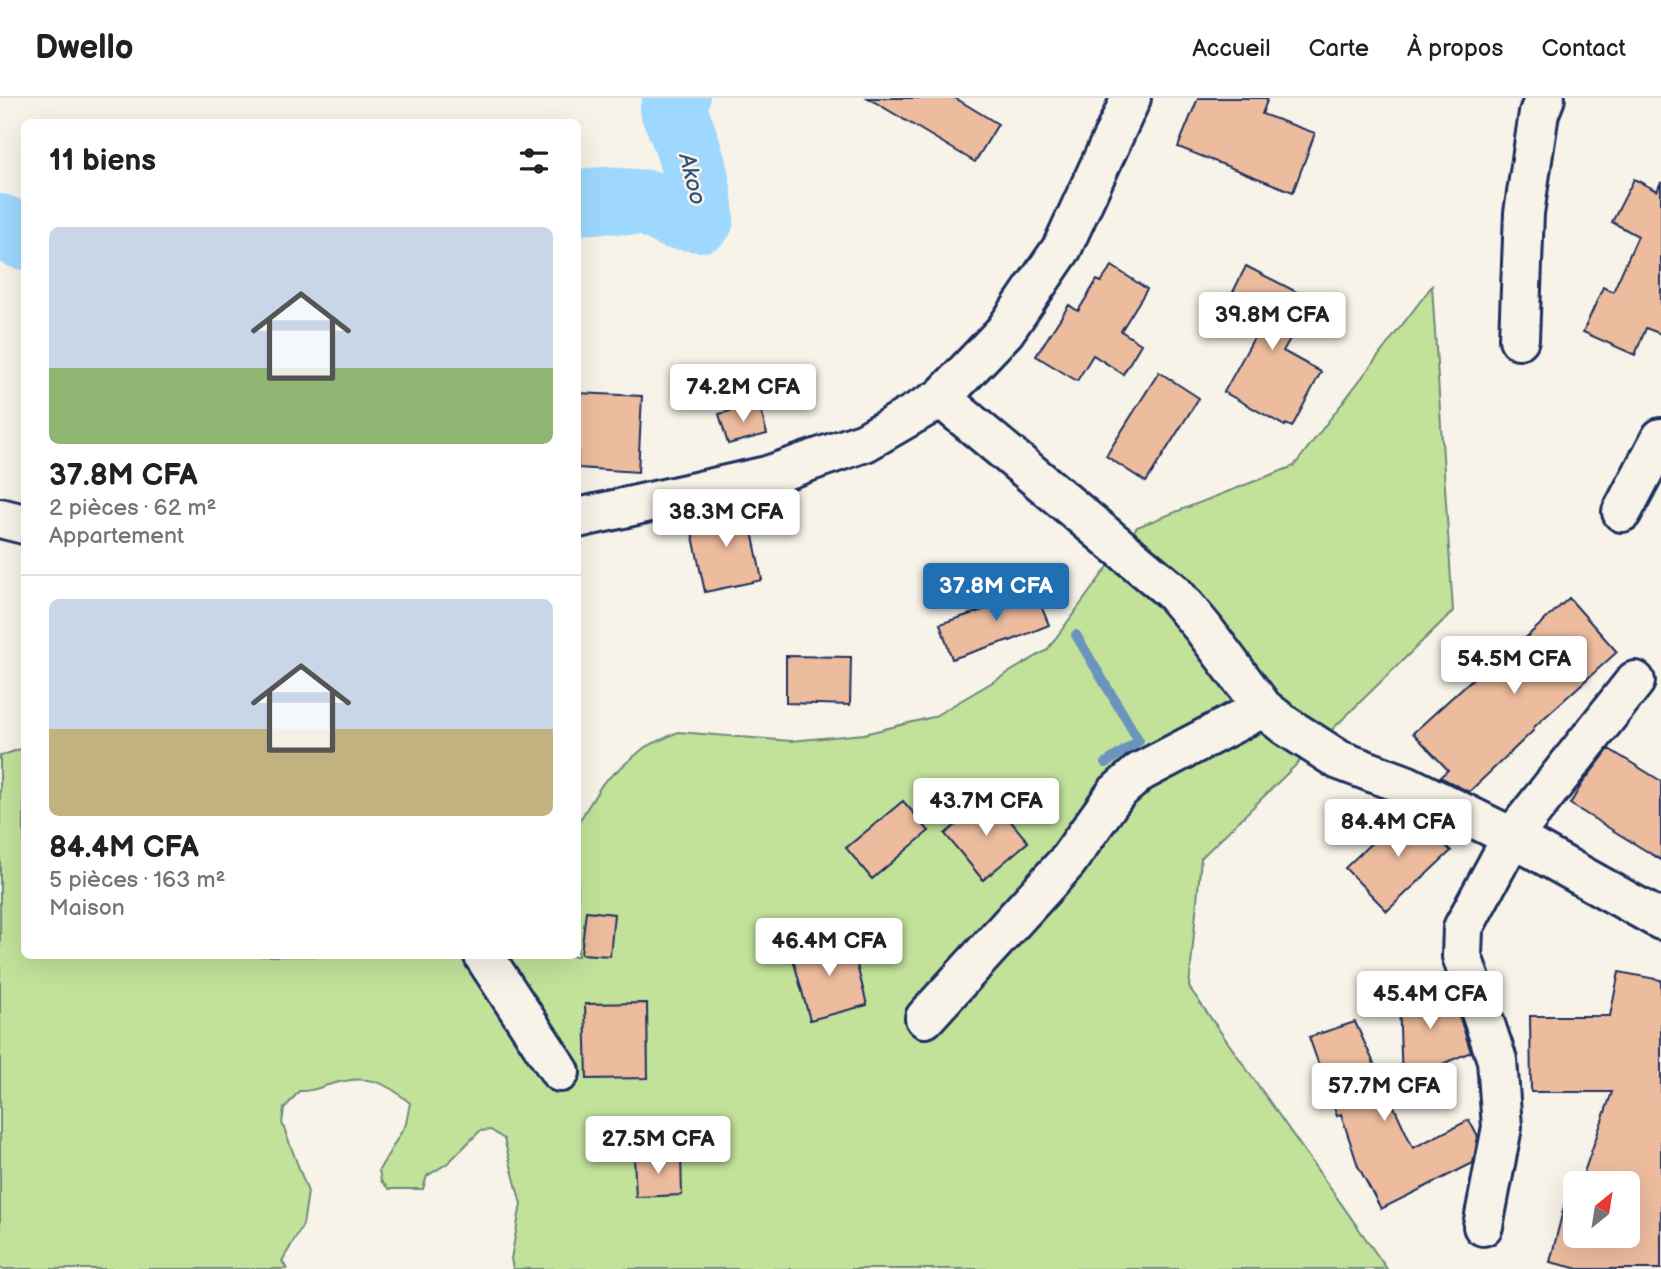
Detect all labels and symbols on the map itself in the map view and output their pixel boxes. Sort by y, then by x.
water label: Akoo [672,149,712,208]
pin: 39.8M CFA [1192,292,1352,352]
pin: 74.2M CFA [663,364,823,424]
pin: 38.3M CFA [646,490,806,549]
pin: 37.8M CFA [916,564,1076,623]
pin: 54.5M CFA [1434,636,1594,696]
pin: 43.7M CFA [906,778,1066,838]
pin: 84.4M CFA [1318,800,1478,859]
pin: 46.4M CFA [749,918,909,978]
pin: 45.4M CFA [1350,972,1510,1031]
pin: 57.7M CFA [1304,1063,1464,1123]
pin: 27.5M CFA [578,1116,738,1176]
north arrow [1563,1171,1640,1248]

